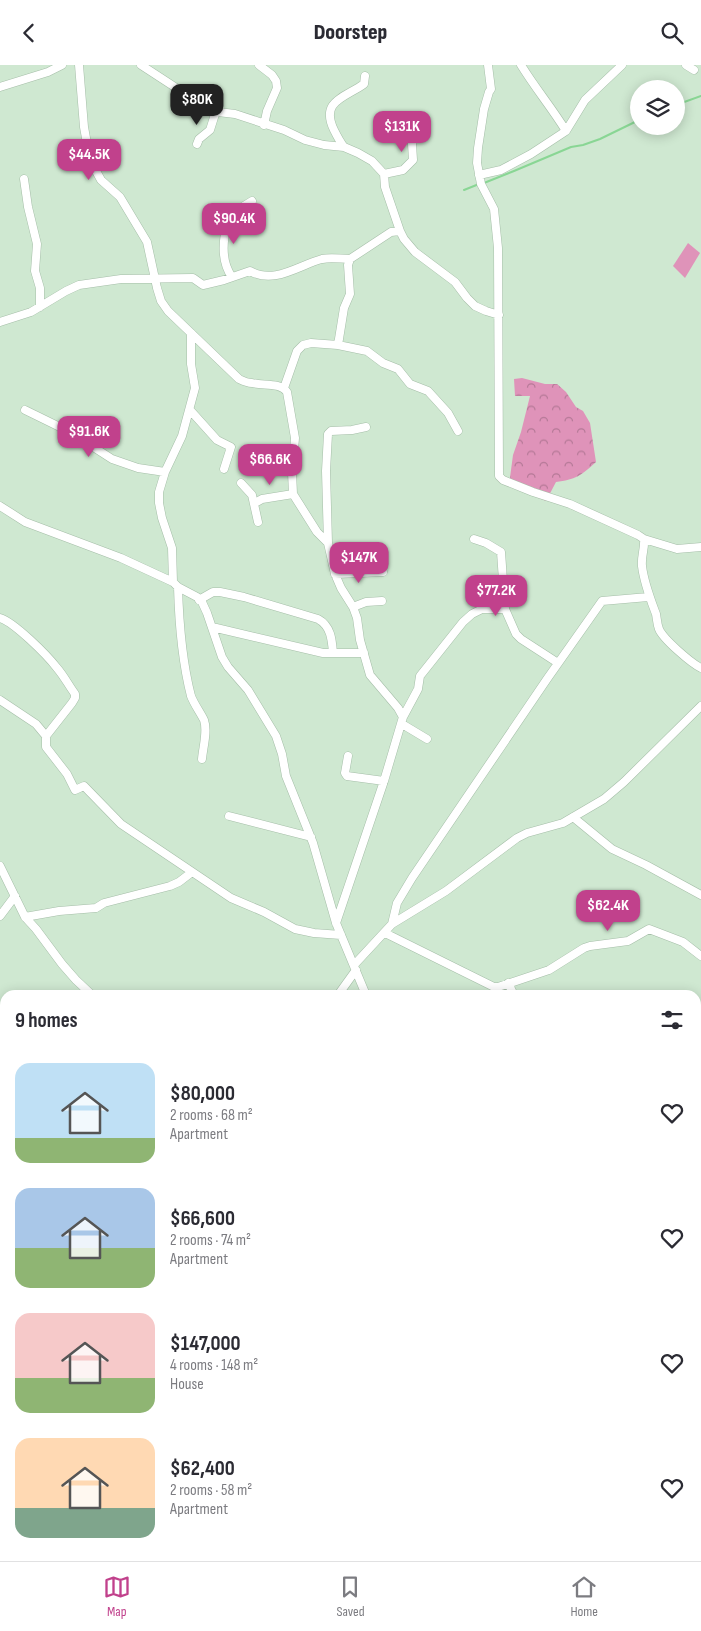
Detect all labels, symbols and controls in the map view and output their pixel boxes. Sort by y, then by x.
icon: back [15,19,43,47]
text: Doorstep [314,19,387,46]
icon: search [658,19,686,47]
map controls [630,80,685,135]
button: layers [630,80,685,135]
pin: $80K [167,83,227,126]
text: $80K [181,90,213,109]
pin: $131K [367,111,437,153]
text: $131K [384,117,420,136]
pin: $44.5K [48,139,130,181]
text: $44.5K [68,145,110,164]
pin: $90.4K [193,203,275,245]
text: $90.4K [213,209,255,228]
pin: $91.6K [48,415,130,458]
text: $91.6K [68,422,110,441]
pin: $66.6K [229,443,311,486]
text: $66.6K [249,450,291,469]
pin: $147K [324,541,394,584]
text: $147K [341,548,377,567]
pin: $77.2K [455,575,537,617]
text: $77.2K [476,581,516,600]
pin: $62.4K [567,889,649,932]
text: $62.4K [587,896,629,915]
icon: filters [658,1006,686,1034]
text: 9 homes [15,1008,78,1033]
text: $80,000 [170,1081,235,1106]
icon: home [55,1083,115,1143]
icon: heart [658,1099,686,1127]
text: 2 rooms · 68 m² [170,1106,253,1125]
text: Apartment [170,1125,228,1144]
text: $66,600 [170,1206,235,1231]
icon: home [55,1208,115,1268]
icon: heart [658,1224,686,1252]
text: 2 rooms · 74 m² [170,1231,251,1250]
text: Apartment [170,1250,228,1269]
text: $147,000 [170,1331,241,1356]
icon: home [55,1333,115,1393]
icon: heart [658,1349,686,1377]
text: 4 rooms · 148 m² [170,1356,258,1375]
text: House [170,1375,204,1394]
text: $62,400 [170,1456,235,1481]
icon: home [55,1458,115,1518]
icon: heart [658,1474,686,1502]
text: 2 rooms · 58 m² [170,1481,252,1500]
text: Apartment [170,1500,228,1519]
tab: Map [103,1573,131,1620]
tab: Saved [336,1573,365,1620]
tab: Home [570,1573,598,1620]

